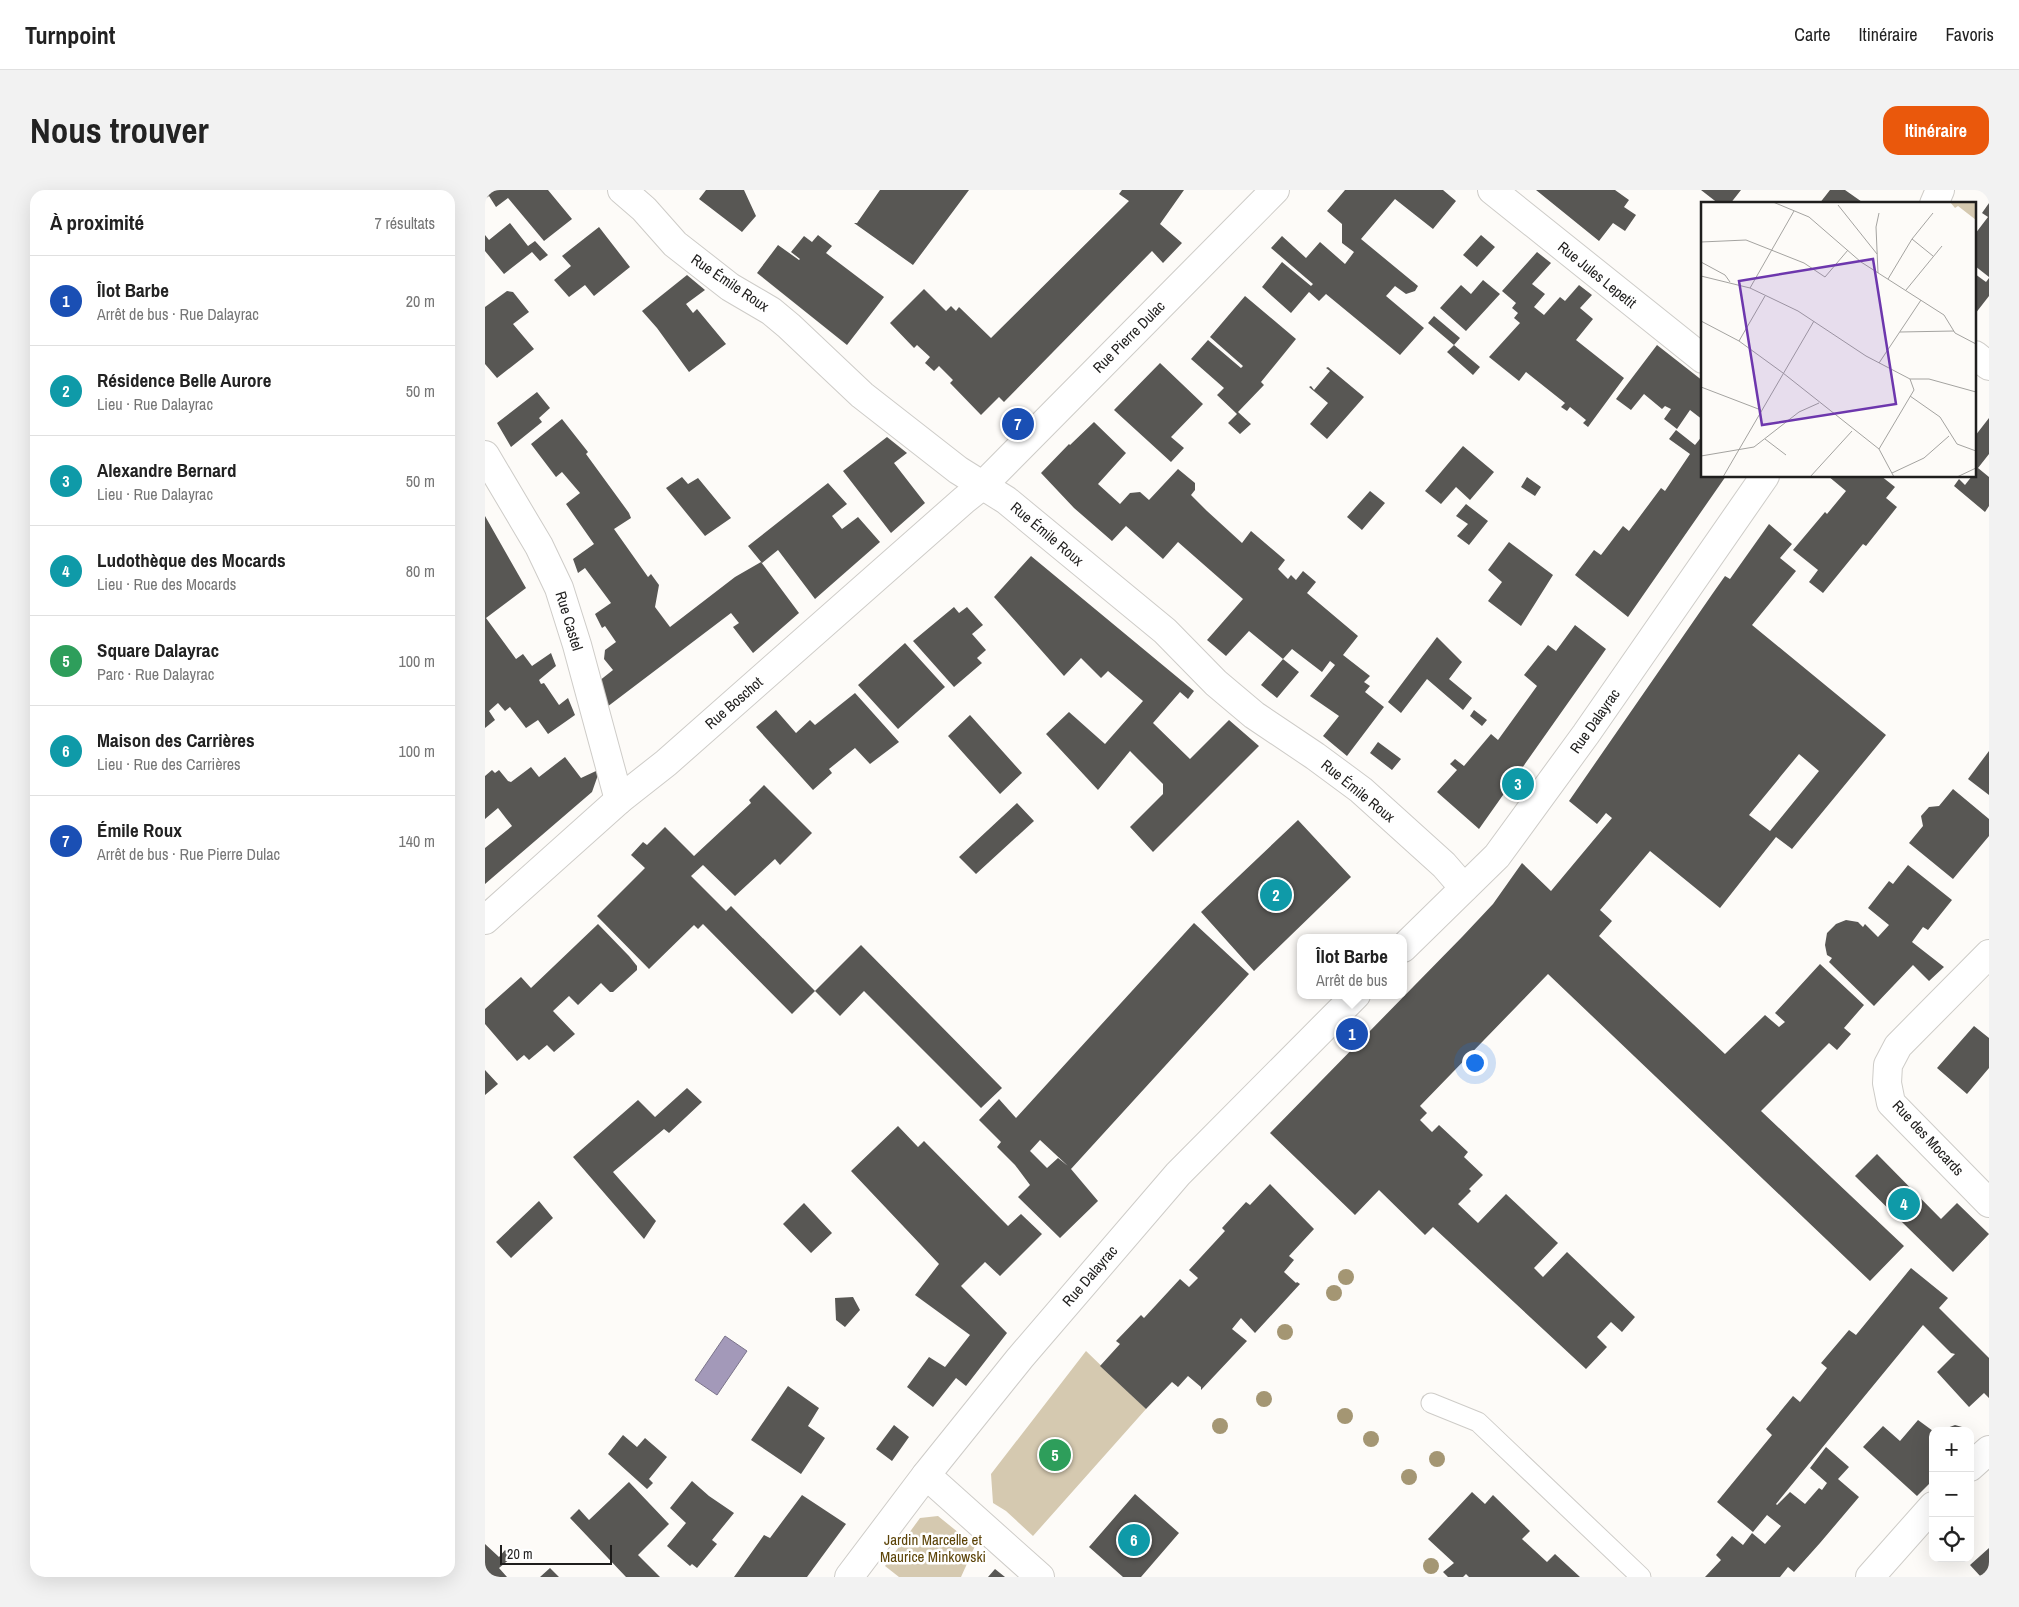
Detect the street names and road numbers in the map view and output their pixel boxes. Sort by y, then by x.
street label: Rue Jules Lepetit [1554,236,1642,313]
street label: Rue Émile Roux [687,249,774,317]
street label: Rue Pierre Dulac [1088,296,1169,377]
street label: Rue Émile Roux [1006,497,1089,571]
street label: Rue Castel [551,589,588,653]
street label: Rue Boschot [700,671,768,734]
street label: Rue Dalayrac [1565,684,1625,757]
street label: Rue Émile Roux [1317,754,1400,827]
street label: Rue des Mocards [1888,1095,1969,1180]
street label: Rue Dalayrac [1057,1241,1122,1311]

